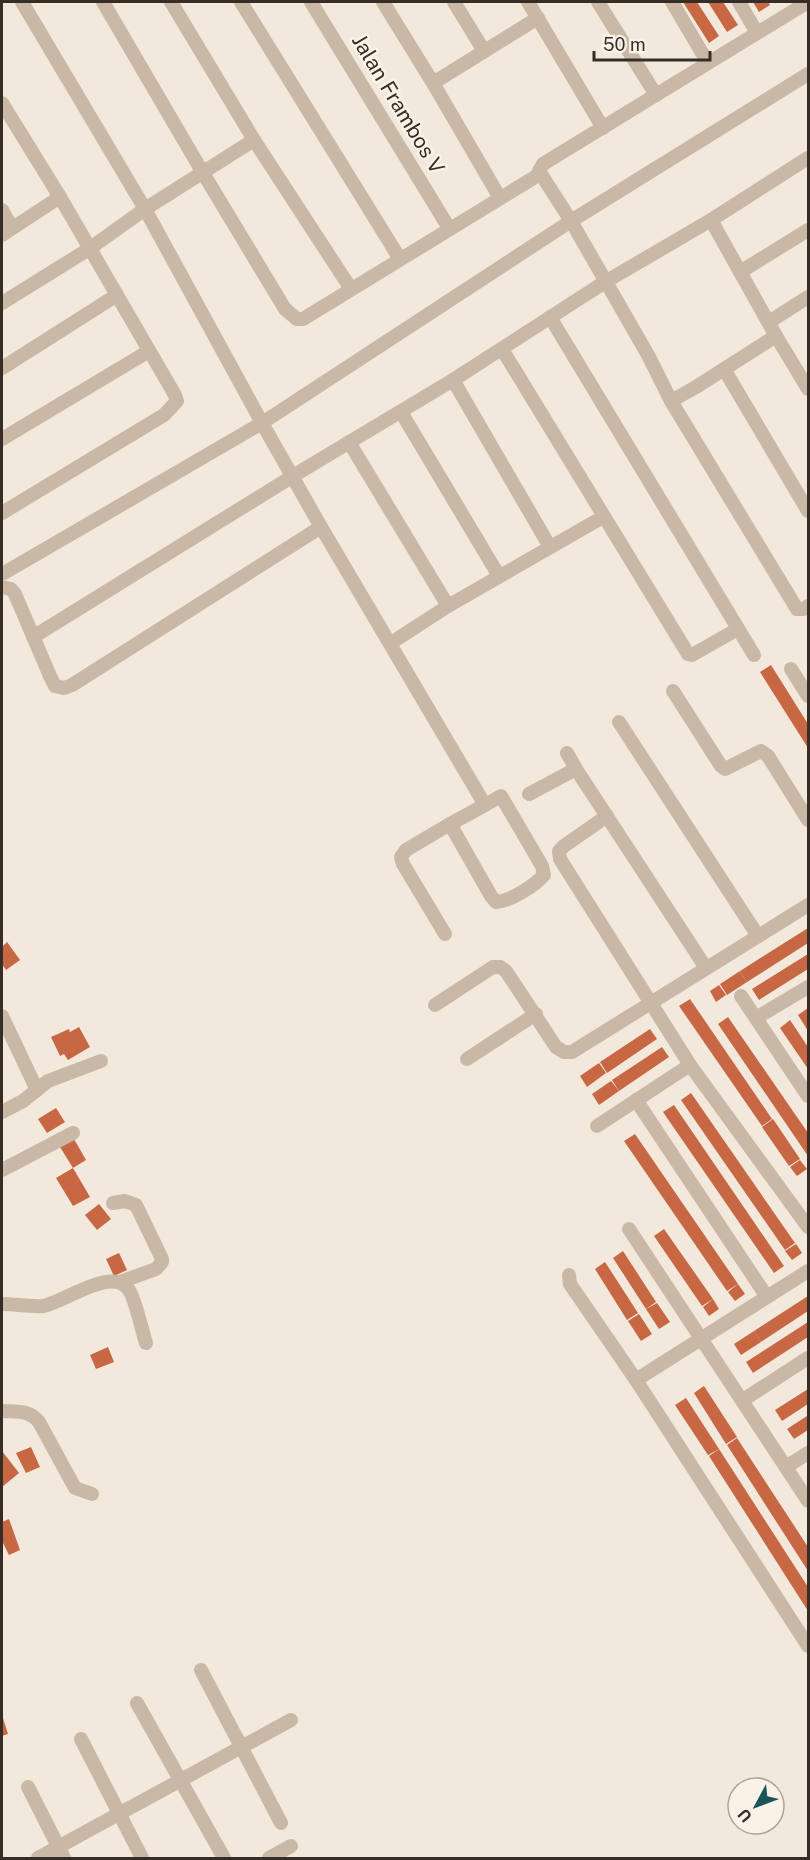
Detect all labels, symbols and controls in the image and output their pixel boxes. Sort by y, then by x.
scale bar [594,24,710,62]
street label: Jalan Frambos V [347,29,450,178]
text: 50 m [603,34,646,55]
north arrow [726,1776,786,1836]
text: U [734,1805,756,1826]

